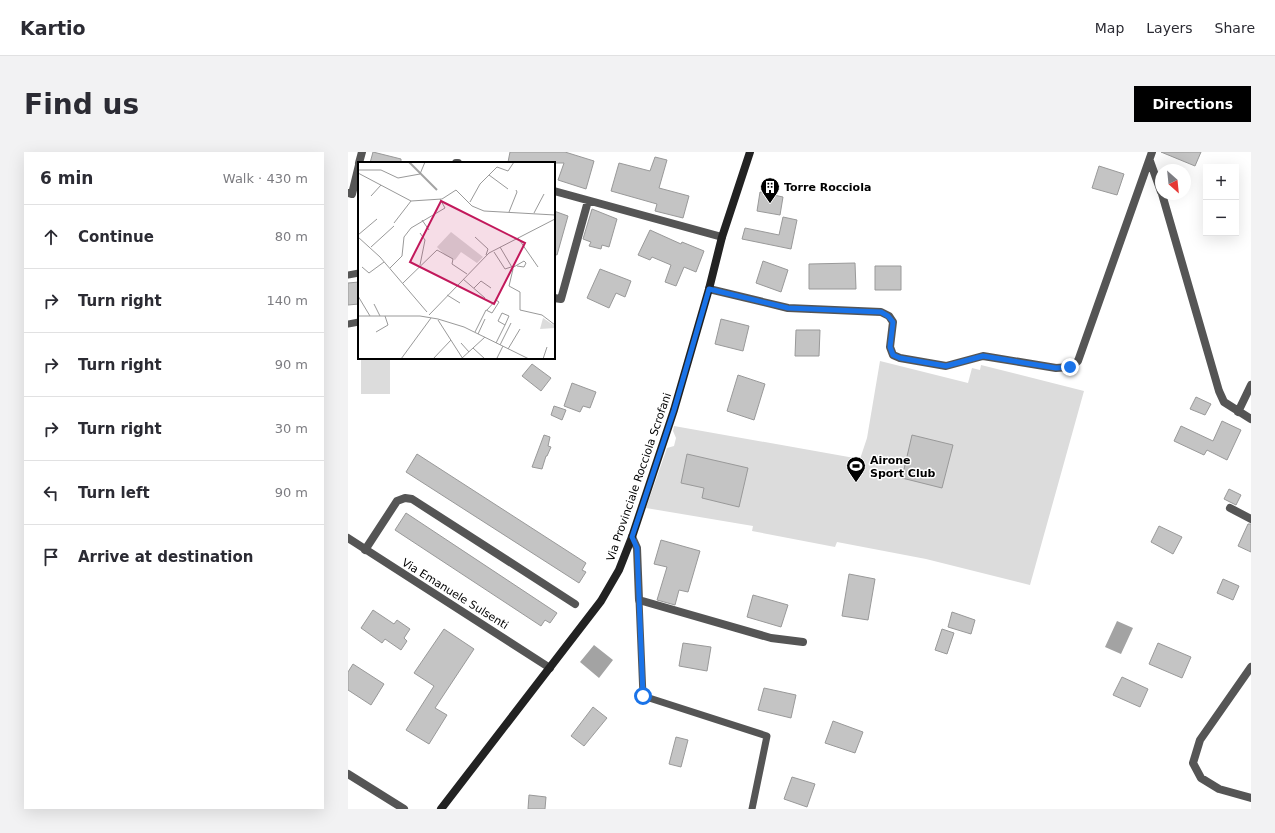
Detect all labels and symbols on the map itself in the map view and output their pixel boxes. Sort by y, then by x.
inset map [358,162,555,359]
north arrow [1155,164,1191,200]
building icon: Torre Rocciola [759,176,781,204]
place label: Torre Rocciola [784,181,871,194]
route end [1061,358,1079,376]
street label: Via Provinciale Rocciola Scrofani [604,391,674,563]
place label: Airone Sport Club [870,454,936,480]
sports icon: Airone Sport Club [845,455,867,483]
street label: Via Emanuele Sulsenti [399,556,511,632]
route start [634,687,652,705]

